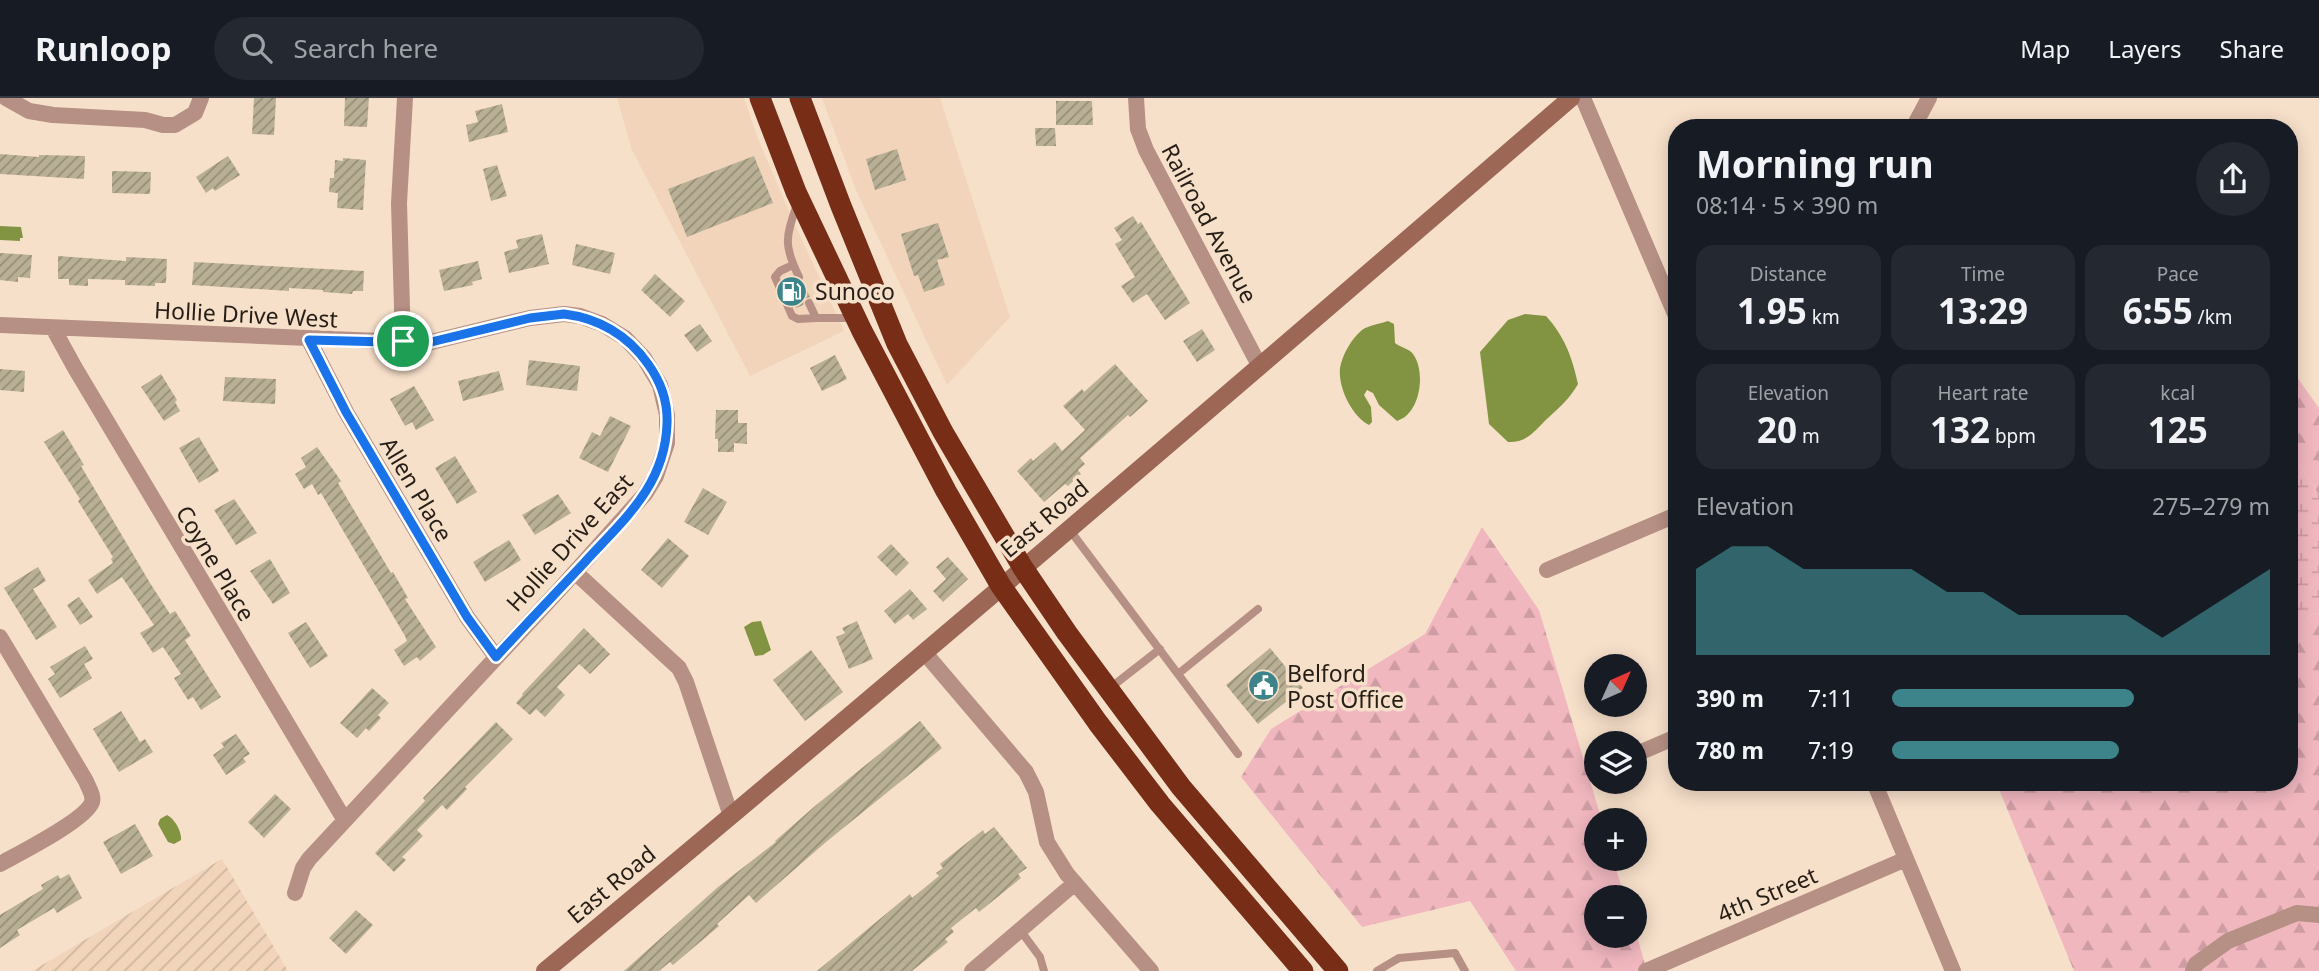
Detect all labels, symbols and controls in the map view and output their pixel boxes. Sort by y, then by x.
search box [214,17,704,80]
text: Runloop [35,26,172,71]
icon: search [238,29,276,67]
text: Search here [294,30,438,66]
text: Map [2020,32,2070,65]
text: Layers [2108,32,2182,65]
text: Share [2220,32,2284,65]
text: Morning run [1696,137,1934,189]
street label: Railroad Avenue [1155,138,1265,308]
button: share [2196,142,2270,216]
text: 08:14 · 5 × 390 m [1696,189,1878,221]
text: Distance [1750,261,1827,287]
text: Time [1961,261,2005,287]
text: Pace [2157,261,2199,287]
fuel station icon: Sunoco [775,274,809,308]
place label: Sunoco [815,275,895,307]
text: 1.95 [1737,287,1807,334]
text: 13:29 [1938,287,2028,334]
text: 6:55 [2123,287,2193,334]
street label: Hollie Drive West [153,293,339,335]
text: km [1807,304,1840,330]
text: /km [2193,304,2233,330]
pin [373,311,433,371]
icon: arrive [384,322,422,360]
text: Elevation [1748,380,1829,406]
text: Heart rate [1938,380,2028,406]
text: kcal [2160,380,2195,406]
text: 20 [1757,406,1797,453]
text: 132 [1930,406,1990,453]
text: 125 [2148,406,2208,453]
text: m [1797,423,1820,449]
text: bpm [1990,423,2036,449]
street label: Allen Place [373,431,461,547]
street label: Hollie Drive East [498,466,640,618]
street label: East Road [993,472,1095,564]
text: Elevation [1696,490,1794,522]
text: 275–279 m [2152,490,2270,522]
street label: Coyne Place [169,499,263,627]
north arrow [1584,654,1647,718]
map controls [1584,654,1647,948]
place label: Belford Post Office [1287,657,1404,715]
public building icon: Belford Post Office [1247,669,1281,703]
text: 390 m [1696,682,1764,714]
text: 7:11 [1808,682,1854,714]
button: layers [1584,731,1647,794]
text: 780 m [1696,734,1764,766]
text: 7:19 [1808,734,1854,766]
button: + [1584,808,1647,871]
street label: East Road [560,838,662,930]
street label: 4th Street [1712,859,1822,929]
button: − [1584,885,1647,948]

